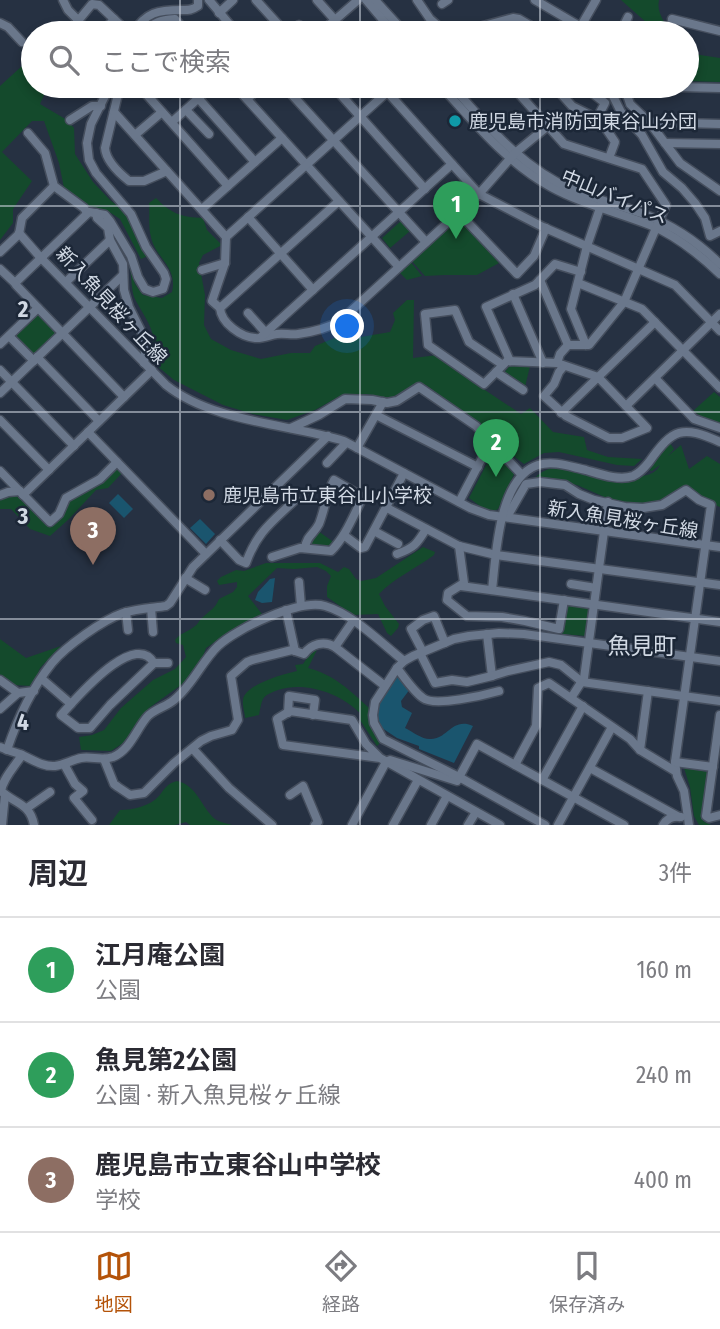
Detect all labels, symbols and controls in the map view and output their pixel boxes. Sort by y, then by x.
search box [21,21,699,98]
icon: search [45,41,83,79]
text: ここで検索 [101,47,231,78]
place label: 鹿児島市消防団東谷山分団 [469,110,697,133]
marker: 鹿児島市消防団東谷山分団 [447,113,463,129]
street label: 中山バイパス [558,165,672,228]
pin: 1 [433,181,479,239]
street label: 新入魚見桜ヶ丘線 [51,242,172,369]
text: 2 [17,295,29,323]
your location [330,309,364,343]
pin: 2 [473,419,519,477]
place label: 鹿児島市立東谷山小学校 [223,484,432,507]
marker: 鹿児島市立東谷山小学校 [201,487,217,503]
street label: 新入魚見桜ヶ丘線 [546,496,700,543]
text: 3 [17,502,29,530]
pin: 3 [70,507,116,565]
district label: 魚見町 [608,632,677,660]
text: 4 [17,708,29,736]
text: 周辺 [28,856,88,892]
text: 3件 [659,859,692,887]
text: 江月庵公園 [95,940,225,971]
text: 1 [46,956,56,984]
text: 160 m [637,956,692,984]
text: 公園 [95,976,141,1004]
text: 魚見第2公園 [95,1045,237,1076]
text: 2 [46,1061,56,1089]
text: 240 m [636,1061,692,1089]
text: 公園 · 新入魚見桜ヶ丘線 [95,1081,341,1109]
text: 鹿児島市立東谷山中学校 [95,1150,381,1181]
text: 3 [46,1166,56,1194]
text: 400 m [634,1166,692,1194]
text: 学校 [95,1186,141,1214]
tab: 地図 [95,1247,133,1316]
tab: 経路 [322,1247,360,1316]
tab: 保存済み [549,1247,625,1316]

